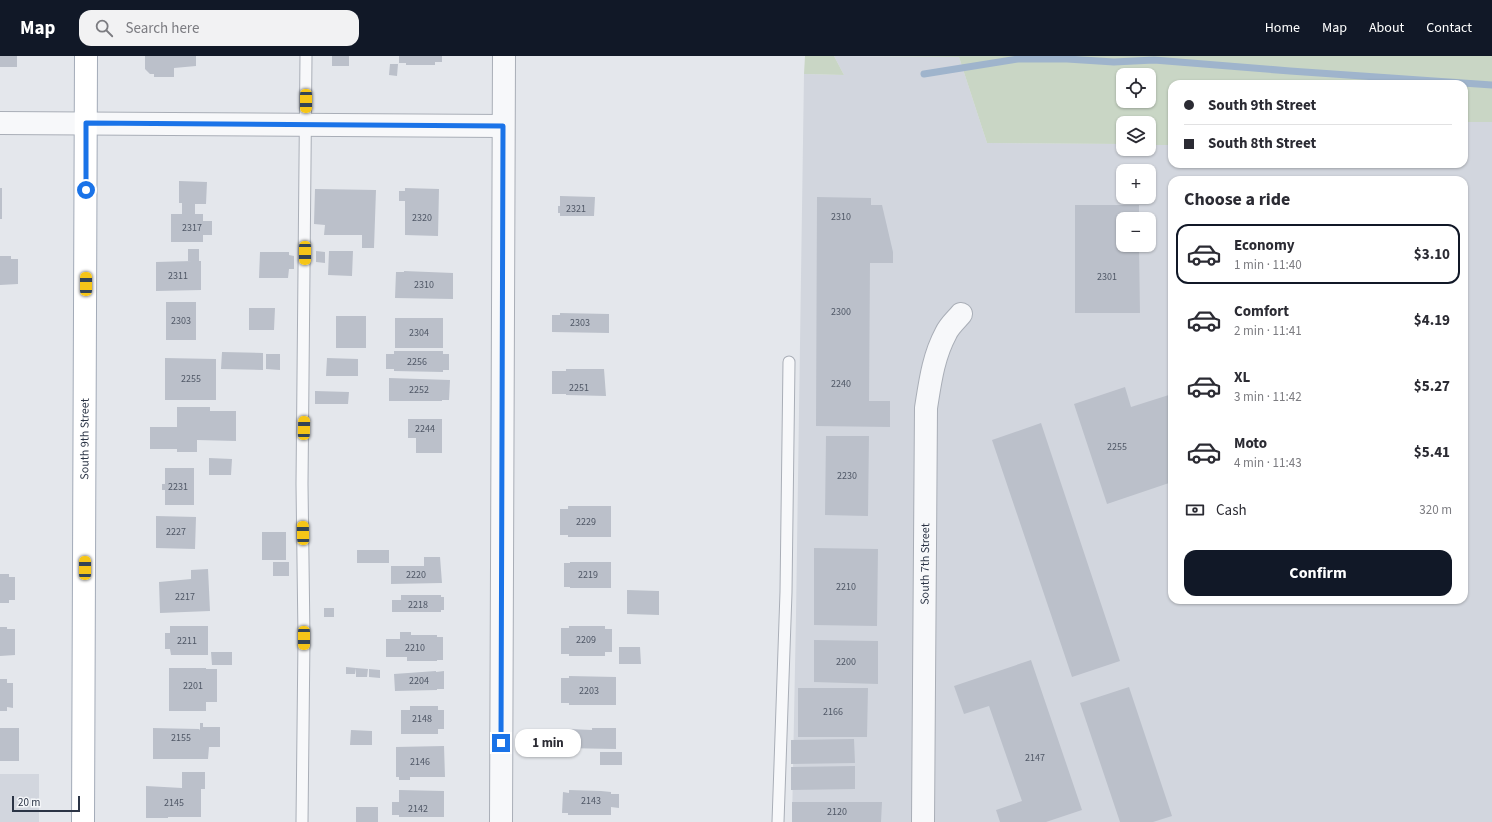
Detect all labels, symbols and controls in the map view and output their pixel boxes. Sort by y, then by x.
search box [79,10,359,46]
text: Map [20,15,55,42]
icon: search [93,17,115,39]
text: Search here [125,18,199,39]
text: Home [1265,18,1300,38]
text: Map [1322,18,1347,38]
text: About [1369,18,1404,38]
text: Contact [1426,18,1472,38]
map controls [1116,68,1156,252]
button: locate [1116,68,1156,108]
car [300,89,312,113]
text: South 9th Street [1208,95,1316,116]
button: layers [1116,116,1156,156]
text: South 8th Street [1208,133,1316,154]
button: + [1116,164,1156,204]
route start [77,181,95,199]
text: Choose a ride [1184,187,1290,212]
house number: 2321 [566,202,586,216]
house number: 2310 [831,210,851,224]
house number: 2320 [412,211,432,225]
button: − [1116,212,1156,252]
house number: 2317 [182,221,202,235]
text: Economy [1234,235,1295,256]
icon: car [1186,236,1222,272]
car [299,241,311,265]
text: $3.10 [1414,244,1450,265]
text: 1 min · 11:40 [1234,256,1302,274]
house number: 2311 [168,269,188,283]
house number: 2301 [1097,270,1117,284]
car [80,272,92,296]
house number: 2310 [414,278,434,292]
text: Comfort [1234,301,1289,322]
icon: car [1186,302,1222,338]
house number: 2300 [831,305,851,319]
text: $4.19 [1414,310,1450,331]
house number: 2303 [171,314,191,328]
house number: 2303 [570,316,590,330]
text: 2 min · 11:41 [1234,322,1302,340]
house number: 2304 [409,326,429,340]
house number: 2256 [407,355,427,369]
text: XL [1234,367,1250,388]
icon: car [1186,368,1222,404]
house number: 2255 [181,372,201,386]
text: $5.27 [1414,376,1450,397]
house number: 2240 [831,377,851,391]
house number: 2251 [569,381,589,395]
house number: 2252 [409,383,429,397]
text: 3 min · 11:42 [1234,388,1302,406]
street label: South 9th Street [76,398,93,480]
car [298,416,310,440]
house number: 2244 [415,422,435,436]
text: Moto [1234,433,1267,454]
icon: car [1186,434,1222,470]
house number: 2255 [1107,440,1127,454]
text: $5.41 [1414,442,1450,463]
text: 4 min · 11:43 [1234,454,1302,472]
house number: 2230 [837,469,857,483]
house number: 2231 [168,480,188,494]
icon: cash [1184,499,1206,521]
text: Cash [1216,500,1247,521]
text: 320 m [1419,501,1452,519]
house number: 2229 [576,515,596,529]
car [297,521,309,545]
street label: South 7th Street [916,523,934,605]
house number: 2227 [166,525,186,539]
button: Confirm [1184,550,1452,596]
car [79,556,91,580]
house number: 2220 [406,568,426,582]
house number: 2219 [578,568,598,582]
house number: 2210 [836,580,856,594]
house number: 2217 [175,590,195,604]
house number: 2218 [408,598,428,612]
car [298,626,310,650]
house number: 2209 [576,633,596,647]
house number: 2211 [177,634,197,648]
house number: 2210 [405,641,425,655]
house number: 2200 [836,655,856,669]
house number: 2204 [409,674,429,688]
house number: 2201 [183,679,203,693]
house number: 2203 [579,684,599,698]
house number: 2166 [823,705,843,719]
house number: 2148 [412,712,432,726]
callout: 1 min [515,729,581,757]
house number: 2155 [171,731,191,745]
route end [492,734,510,752]
text: 1 min [532,734,564,752]
house number: 2147 [1025,751,1045,765]
house number: 2146 [410,755,430,769]
scale bar [12,794,80,813]
house number: 2143 [581,794,601,808]
text: 20 m [18,795,40,810]
house number: 2145 [164,796,184,810]
house number: 2142 [408,802,428,816]
house number: 2120 [827,805,847,819]

